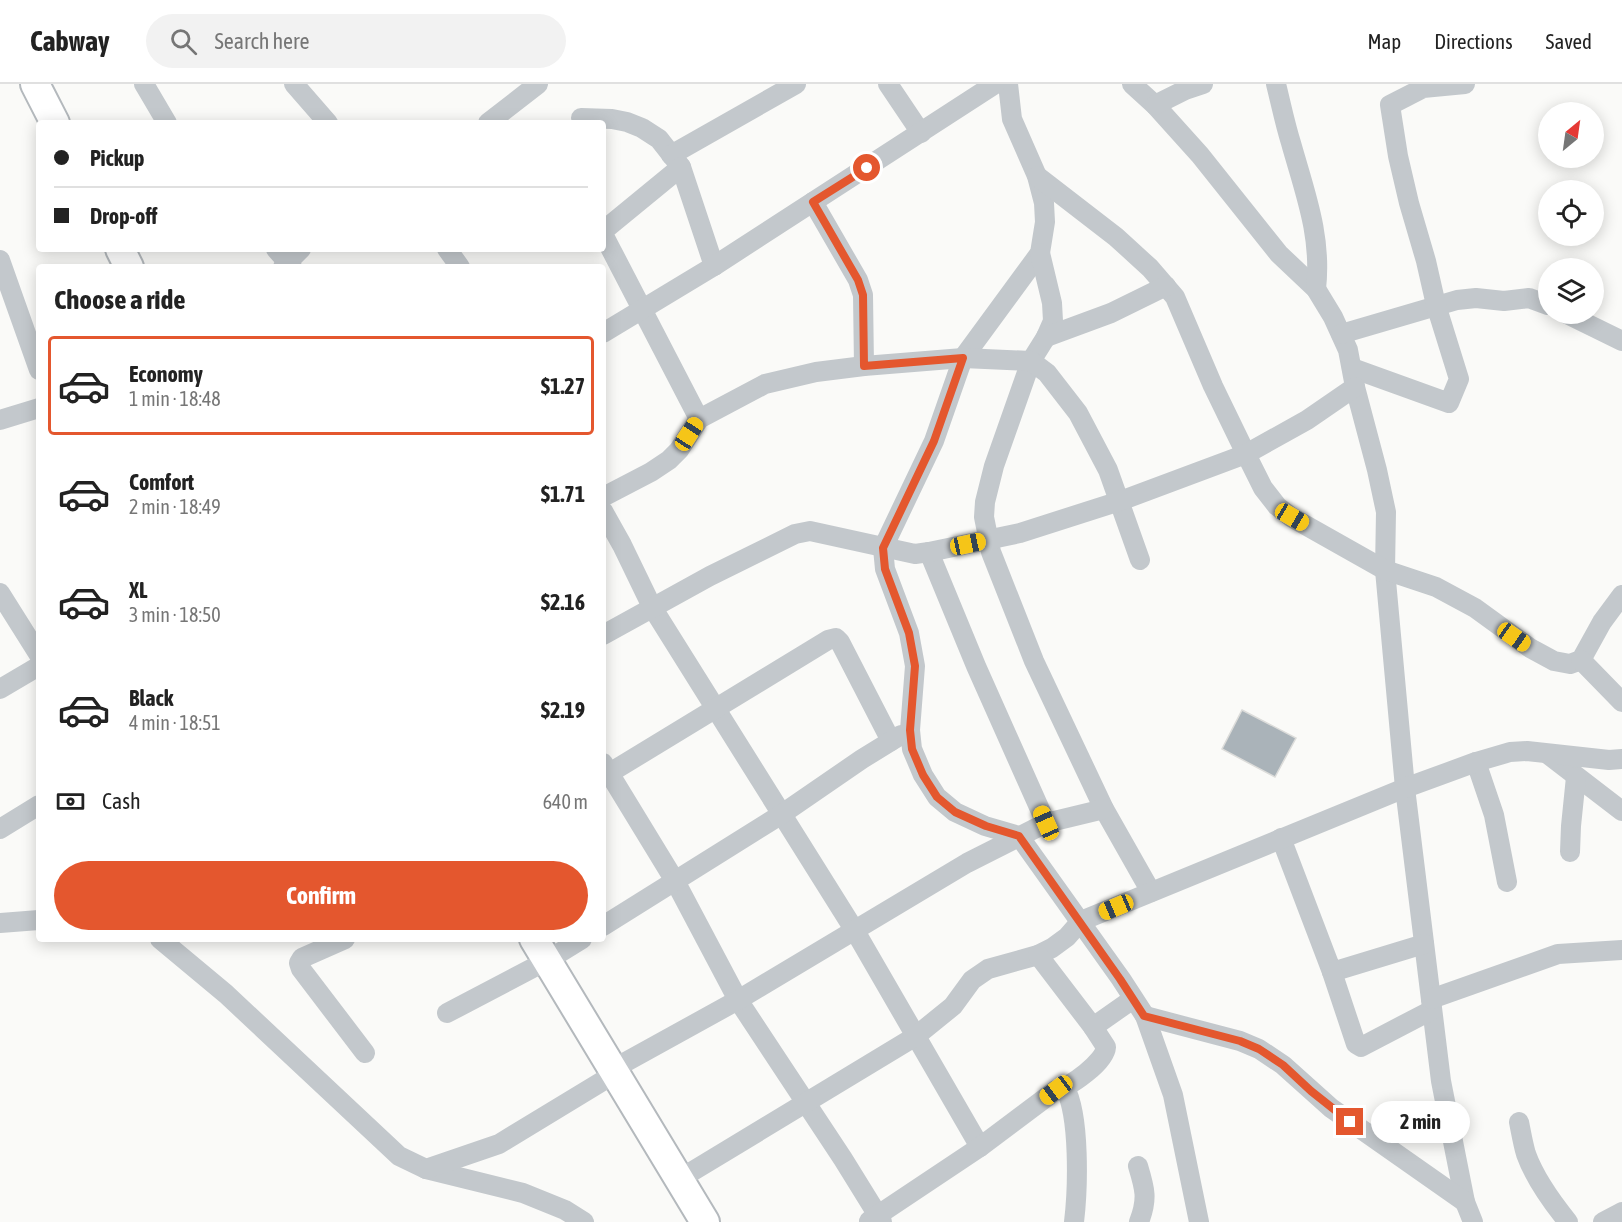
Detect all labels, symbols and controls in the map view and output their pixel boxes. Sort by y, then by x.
search box [146,14,566,68]
text: Cabway [30,25,110,57]
icon: search [167,25,200,58]
text: Search here [215,28,310,54]
text: Map [1367,29,1401,53]
text: Directions [1434,29,1513,53]
text: Saved [1546,29,1592,53]
north arrow [1538,102,1604,168]
map controls [1538,102,1604,324]
text: Pickup [90,145,145,171]
route start [853,154,880,181]
button: locate [1538,180,1604,246]
text: Drop-off [90,203,157,229]
button: layers [1538,258,1604,324]
text: Choose a ride [54,284,186,315]
icon: car [57,359,111,413]
text: Economy [129,361,203,387]
text: $1.27 [541,373,585,399]
text: 1 min · 18:48 [129,387,221,410]
car [672,414,706,454]
icon: car [57,467,111,521]
text: Comfort [129,469,194,495]
text: $1.71 [541,481,585,507]
text: 2 min · 18:49 [129,495,221,518]
car [1272,500,1312,534]
car [949,531,987,557]
icon: car [57,575,111,629]
text: XL [129,577,147,603]
text: $2.16 [541,589,585,615]
text: 3 min · 18:50 [129,603,221,626]
car [1494,619,1534,655]
icon: car [57,683,111,737]
text: Black [129,685,173,711]
text: $2.19 [541,697,585,723]
text: 4 min · 18:51 [129,711,221,734]
icon: cash [54,785,87,818]
text: Cash [102,788,141,814]
text: 640 m [543,790,588,813]
car [1030,803,1062,843]
button: Confirm [54,861,588,930]
car [1096,892,1136,922]
car [1036,1072,1076,1108]
callout: 2 min [1371,1101,1470,1143]
route end [1336,1108,1363,1135]
text: 2 min [1400,1110,1441,1133]

